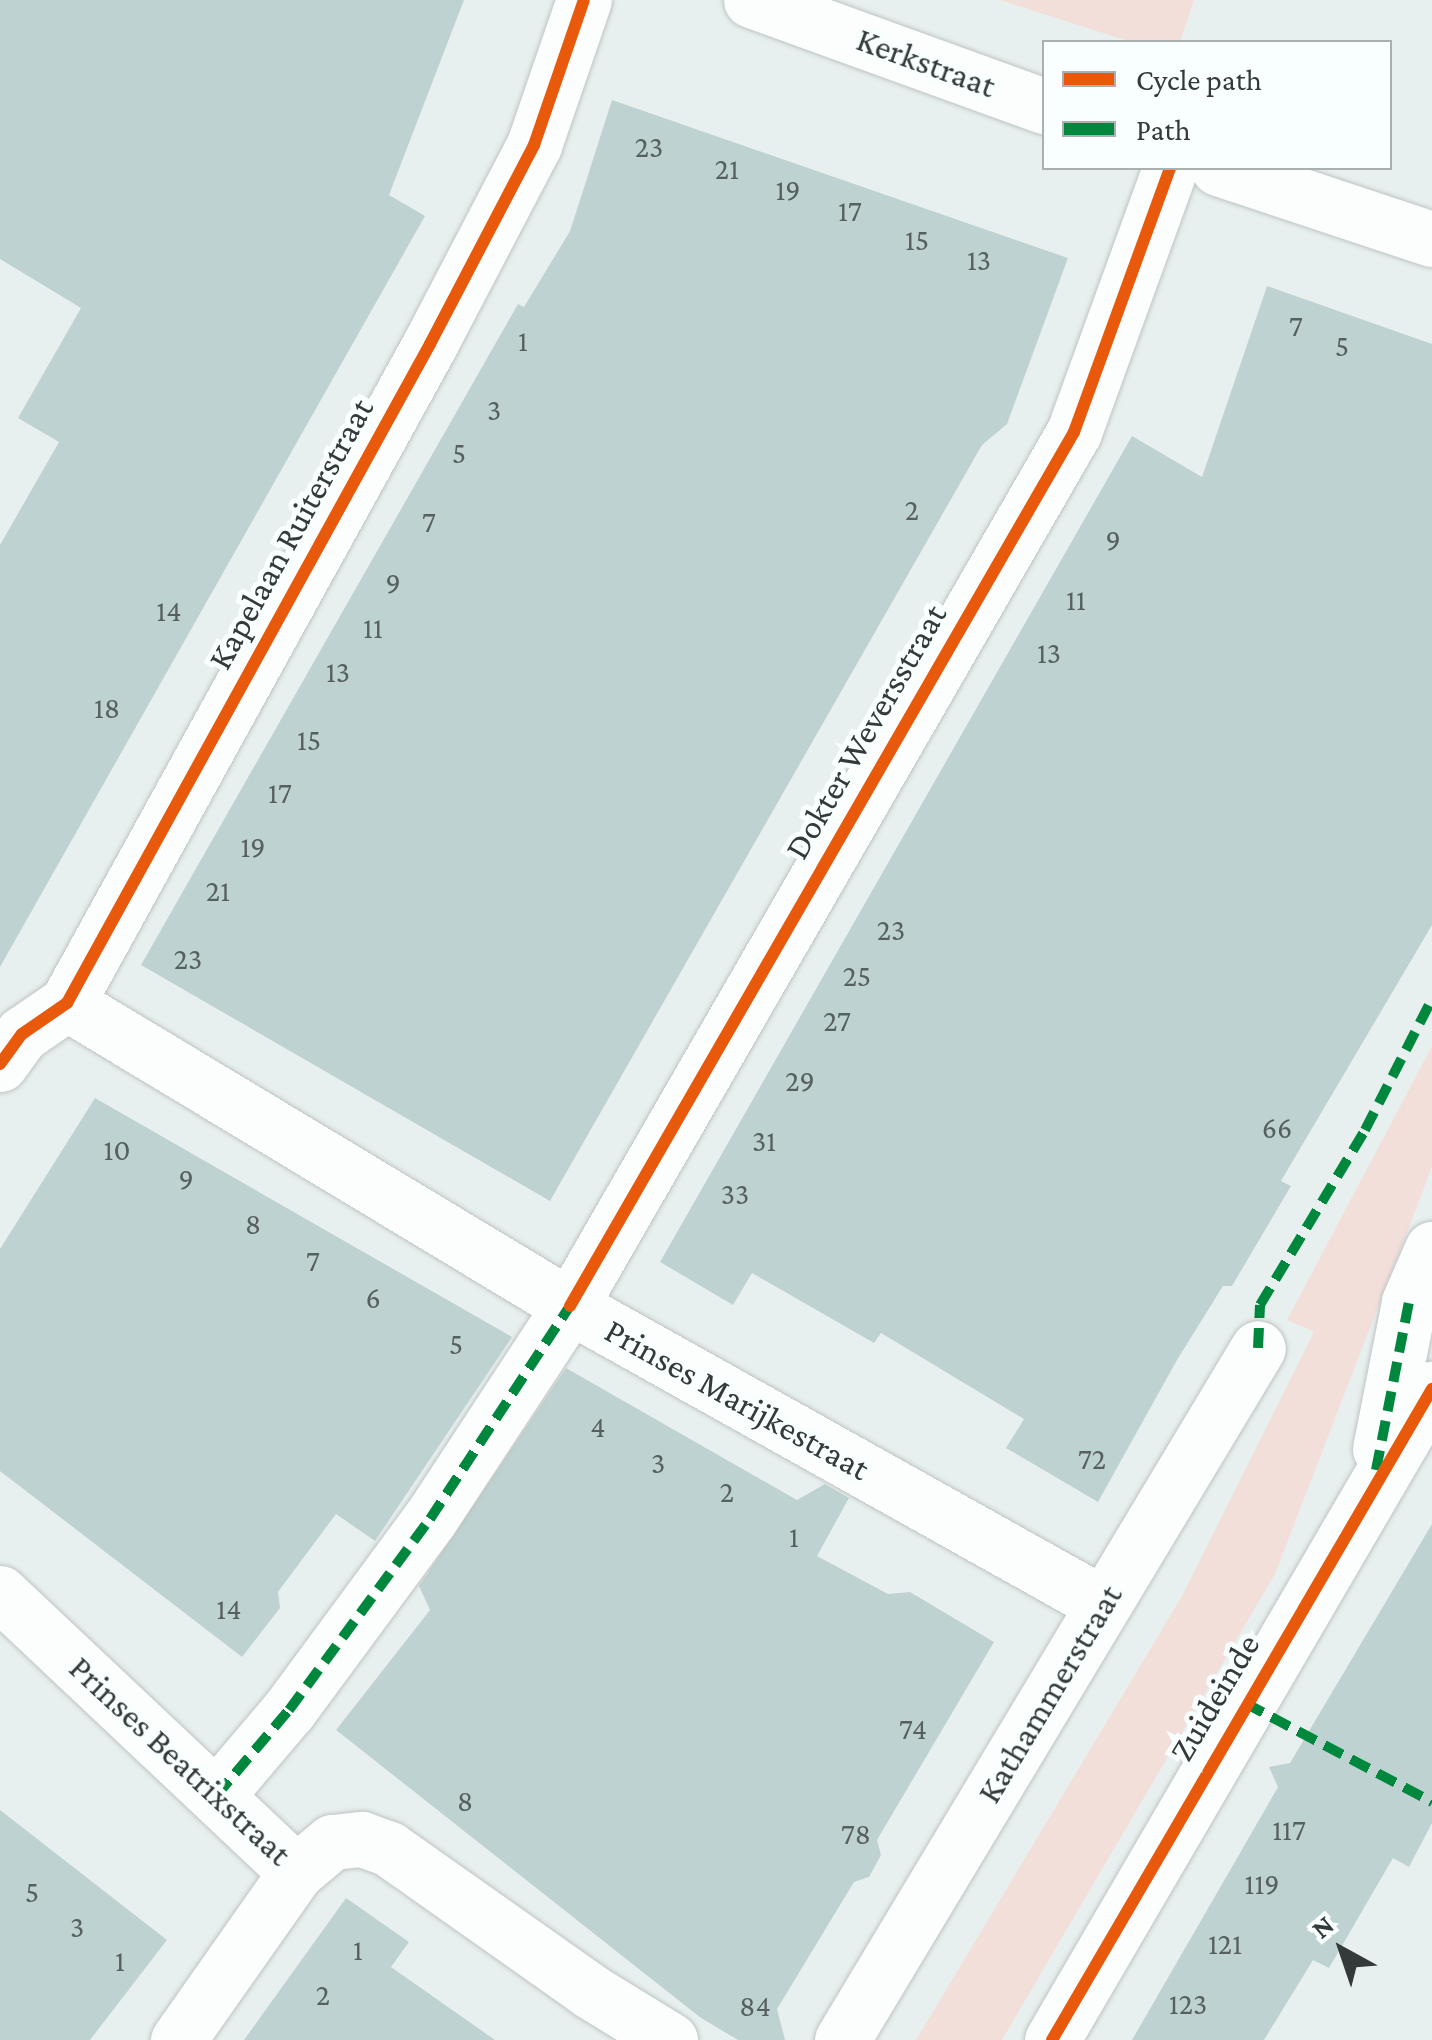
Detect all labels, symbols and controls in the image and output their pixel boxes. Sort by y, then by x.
street label: Kerkstraat [851,18,1001,108]
legend [1042,40,1392,170]
text: Cycle path [1136,63,1262,96]
text: Path [1136,113,1191,146]
house number: 23 [635,129,663,165]
house number: 21 [715,151,739,187]
house number: 19 [775,172,801,208]
house number: 17 [838,193,862,229]
house number: 15 [905,222,929,258]
house number: 13 [967,242,991,278]
house number: 7 [1289,308,1303,344]
house number: 1 [518,323,528,359]
house number: 5 [1335,328,1349,364]
street label: Kapelaan Ruiterstraat [199,391,383,677]
house number: 3 [487,392,501,428]
house number: 5 [452,435,466,471]
house number: 2 [905,492,919,528]
house number: 7 [422,504,436,540]
house number: 9 [1105,522,1121,558]
house number: 9 [385,565,401,601]
house number: 11 [1066,582,1086,618]
house number: 14 [156,593,182,629]
street label: Dokter Weversstraat [776,597,956,867]
house number: 11 [363,610,383,646]
house number: 13 [1037,635,1061,671]
house number: 13 [326,654,350,690]
house number: 18 [94,690,120,726]
house number: 15 [297,722,321,758]
house number: 17 [268,775,292,811]
house number: 19 [240,829,266,865]
house number: 21 [206,873,230,909]
house number: 23 [877,912,905,948]
house number: 23 [174,941,202,977]
house number: 25 [843,958,871,994]
house number: 27 [823,1003,851,1039]
house number: 29 [785,1063,815,1099]
house number: 66 [1262,1110,1292,1146]
house number: 31 [752,1123,776,1159]
house number: 10 [104,1132,130,1168]
house number: 9 [178,1161,194,1197]
house number: 33 [721,1176,749,1212]
house number: 8 [245,1206,261,1242]
house number: 7 [306,1243,320,1279]
house number: 6 [365,1280,381,1316]
street label: Prinses Marijkestraat [597,1310,877,1490]
house number: 5 [449,1326,463,1362]
house number: 4 [590,1409,606,1445]
house number: 72 [1078,1441,1106,1477]
house number: 3 [651,1445,665,1481]
house number: 2 [720,1474,734,1510]
house number: 1 [789,1519,799,1555]
street label: Kathammerstraat [968,1577,1132,1811]
house number: 14 [216,1591,242,1627]
street label: Zuideinde [1161,1627,1269,1769]
street label: Prinses Beatrixstraat [60,1647,300,1875]
house number: 74 [899,1711,927,1747]
house number: 8 [457,1783,473,1819]
house number: 117 [1272,1812,1306,1848]
house number: 78 [841,1816,871,1852]
house number: 119 [1244,1866,1280,1902]
house number: 5 [25,1874,39,1910]
north arrow [1292,1900,1392,2000]
house number: 3 [70,1909,84,1945]
text: N [1305,1909,1340,1945]
house number: 121 [1208,1926,1242,1962]
house number: 1 [353,1932,363,1968]
house number: 1 [115,1943,125,1979]
house number: 2 [316,1977,330,2013]
house number: 123 [1169,1986,1207,2022]
house number: 84 [739,1988,771,2024]

